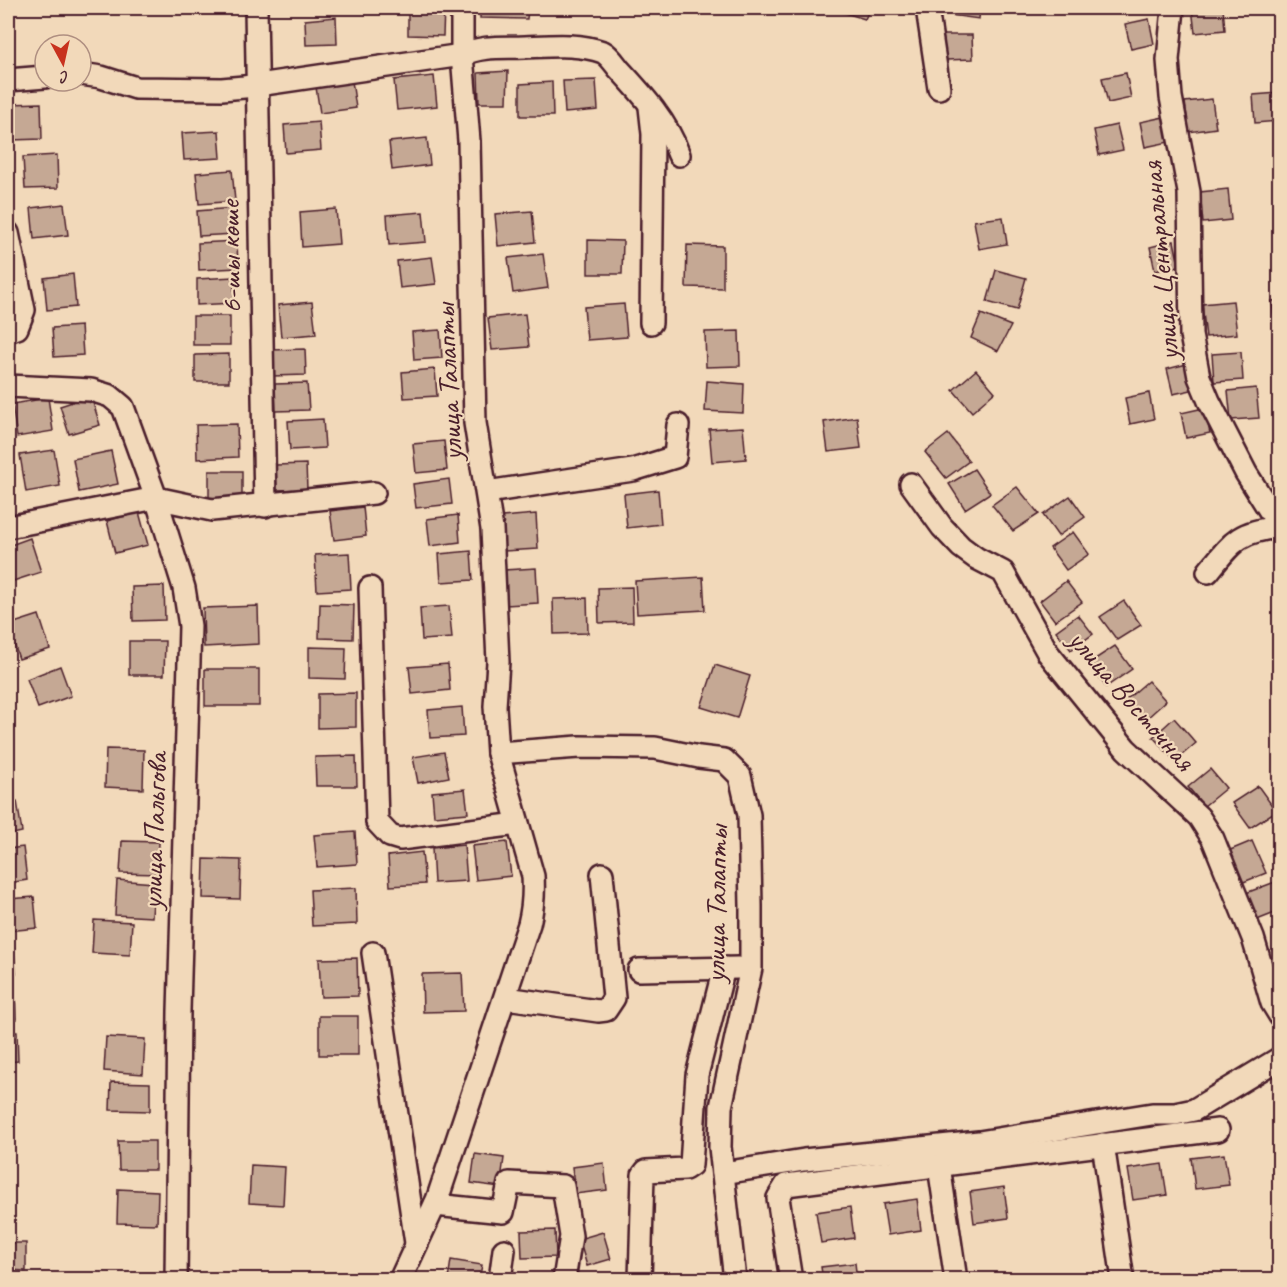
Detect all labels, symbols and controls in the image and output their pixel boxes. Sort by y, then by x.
north arrow [33,33,93,93]
text: С [58,66,70,88]
street label: улица Центральная [1132,159,1188,364]
street label: 6-шы көше [210,198,250,314]
street label: улица Талапты [425,300,471,464]
street label: улица Восточная [1059,620,1204,779]
street label: улица Пальгова [132,749,176,912]
street label: улица Талапты [696,823,736,985]

